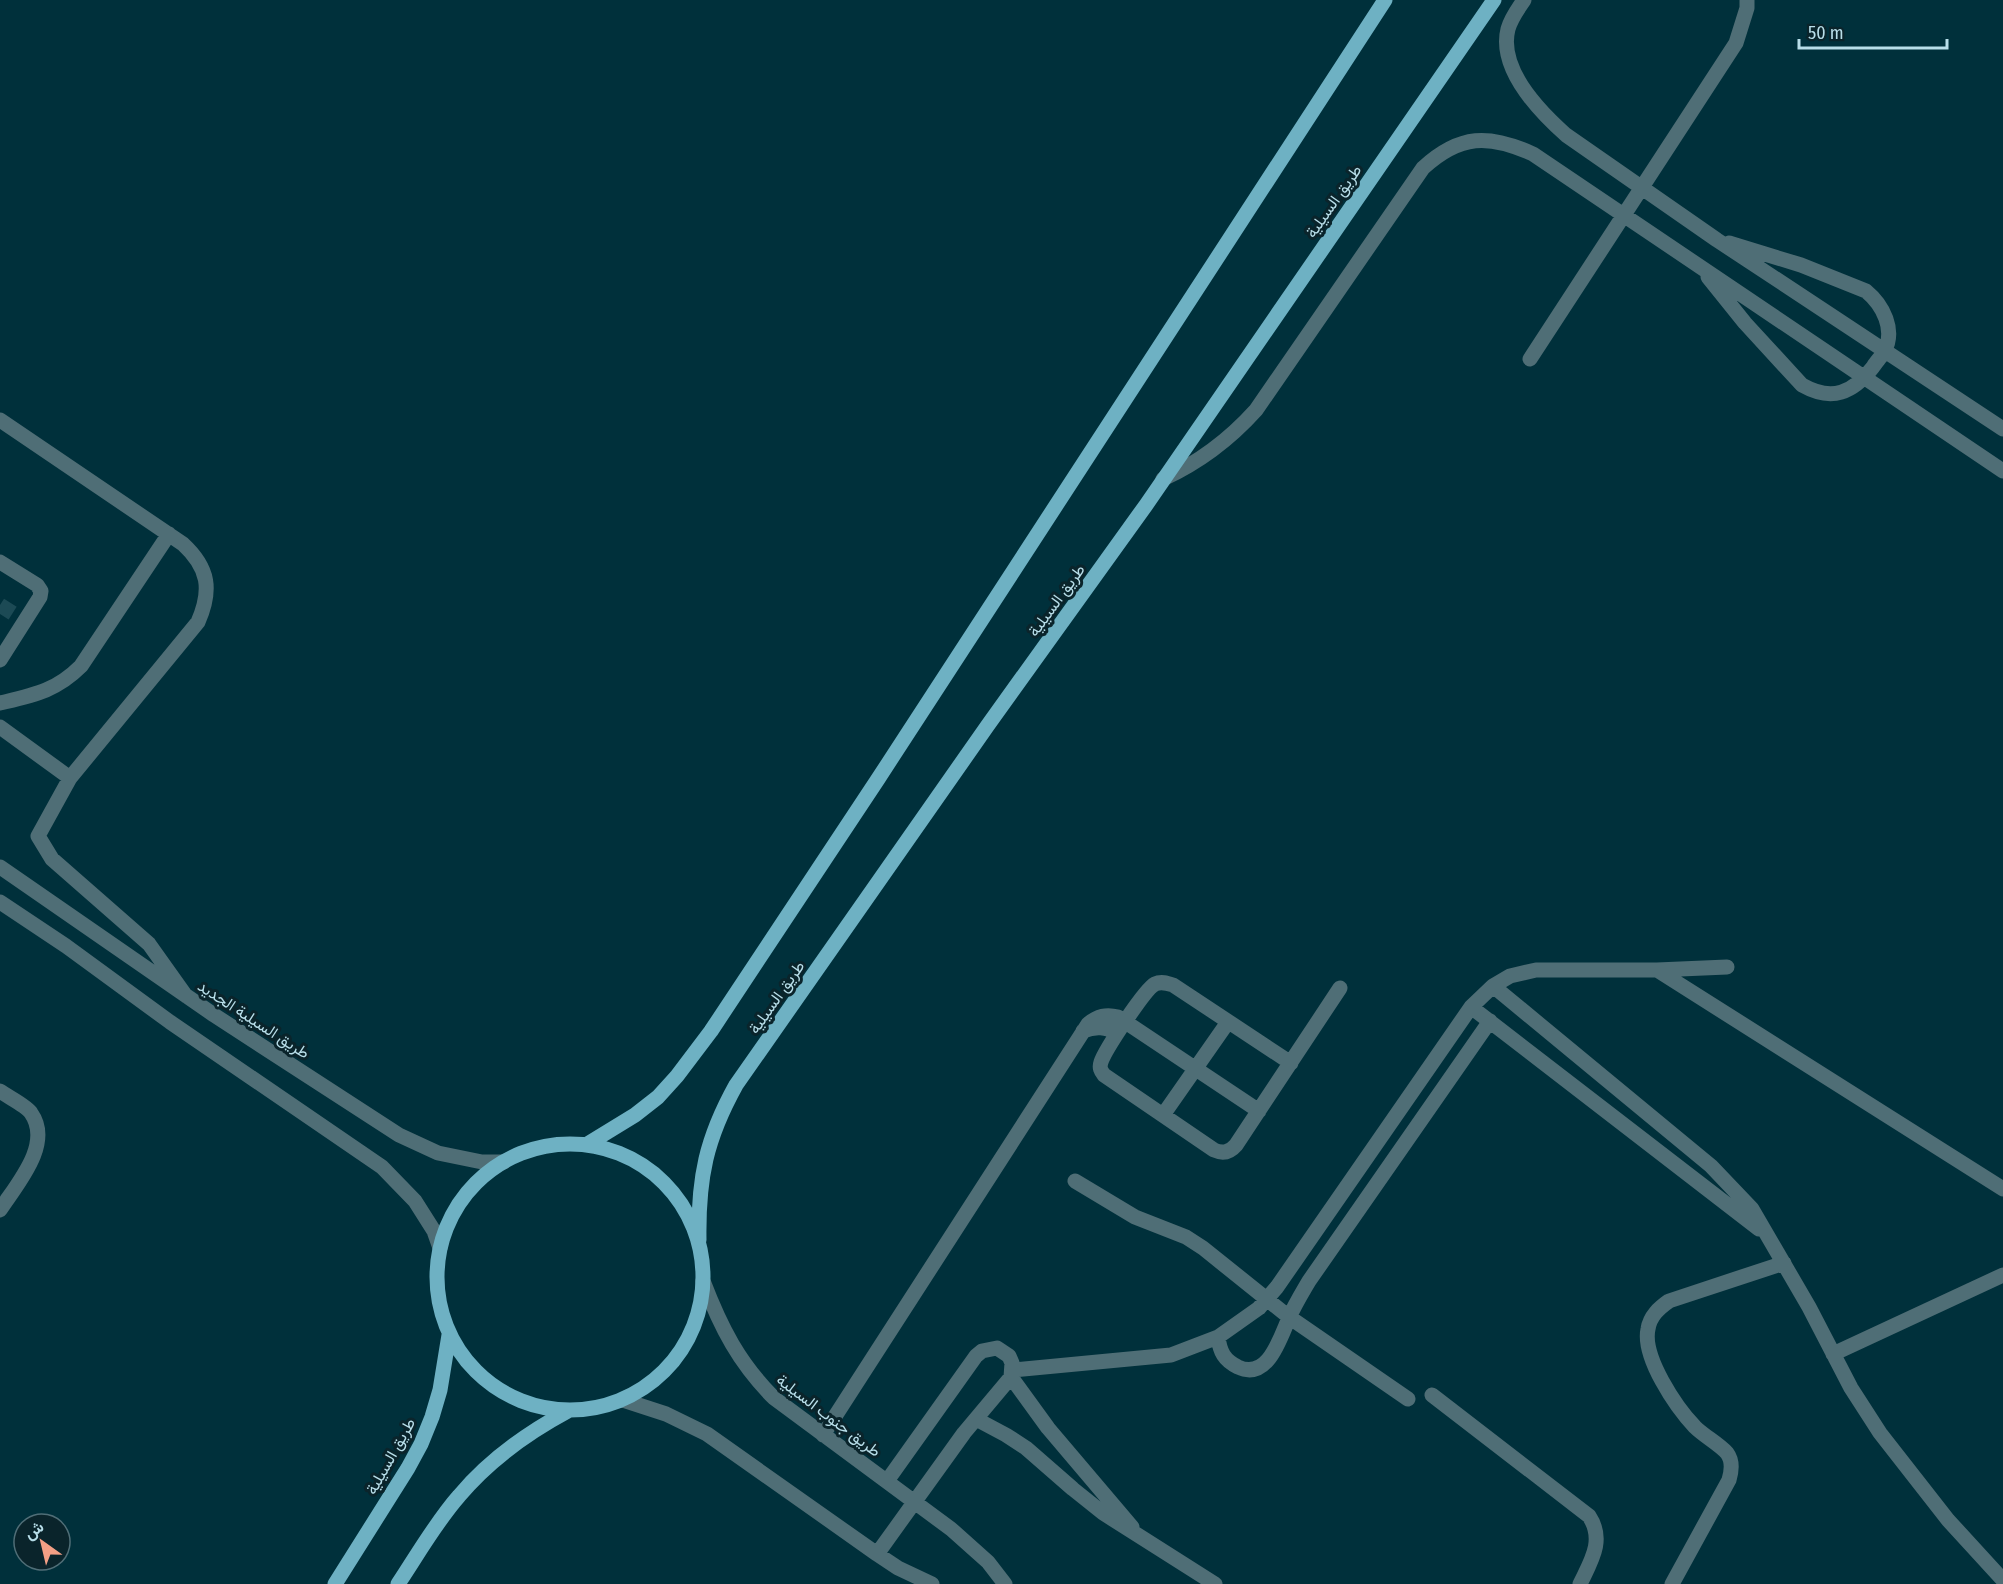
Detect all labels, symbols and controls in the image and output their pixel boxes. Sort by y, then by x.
scale bar [1799,12,1948,50]
text: 50 m [1808,22,1844,44]
street label: طريق السيلية [1301,161,1366,242]
street label: طريق السيلية [1024,561,1090,641]
street label: طريق السيلية [744,957,809,1038]
street label: طريق السيلية الجديد [194,976,313,1063]
street label: طريق جنوب السيلية [772,1370,885,1462]
street label: طريق السيلية [362,1415,420,1498]
north arrow [12,1512,72,1572]
text: ش [21,1517,47,1543]

